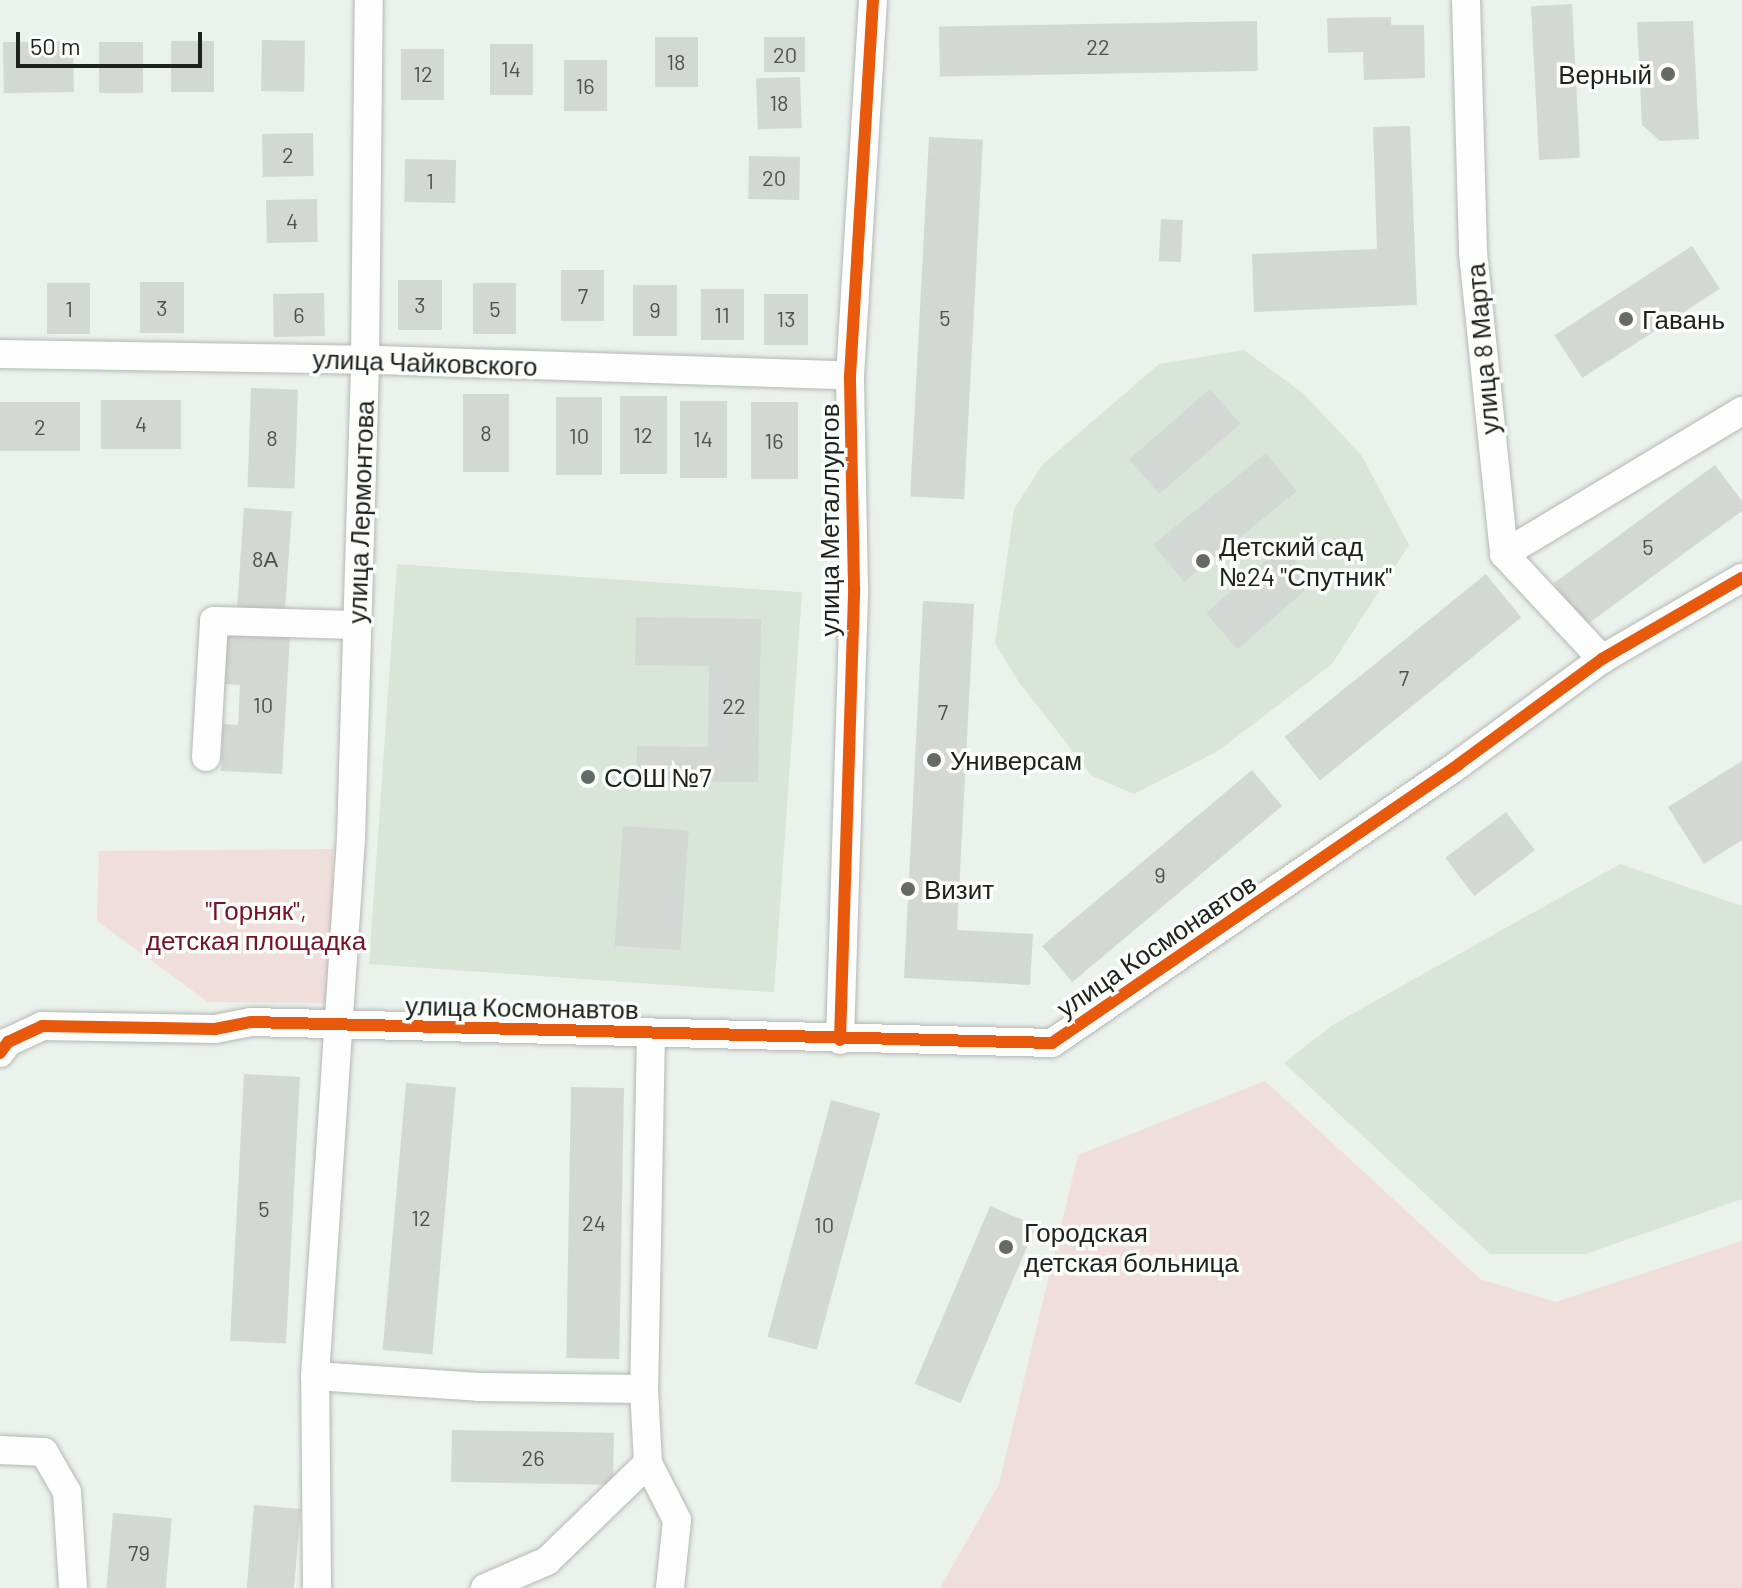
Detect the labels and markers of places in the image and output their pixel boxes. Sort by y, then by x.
place label: Верный [1558,58,1652,90]
marker: Верный [1659,65,1677,83]
place label: Гавань [1642,303,1725,335]
marker: Гавань [1617,310,1635,328]
place label: Детский сад №24 "Спутник" [1219,530,1392,592]
marker: Детский сад №24 "Спутник" [1194,552,1212,570]
place label: Универсам [950,744,1082,776]
marker: Универсам [925,751,943,769]
place label: СОШ №7 [604,761,712,793]
marker: СОШ №7 [579,768,597,786]
place label: Визит [924,873,994,905]
marker: Визит [899,880,917,898]
place label: Городская детская больница [1024,1216,1239,1278]
marker: Городская детская больница [995,1236,1017,1258]

